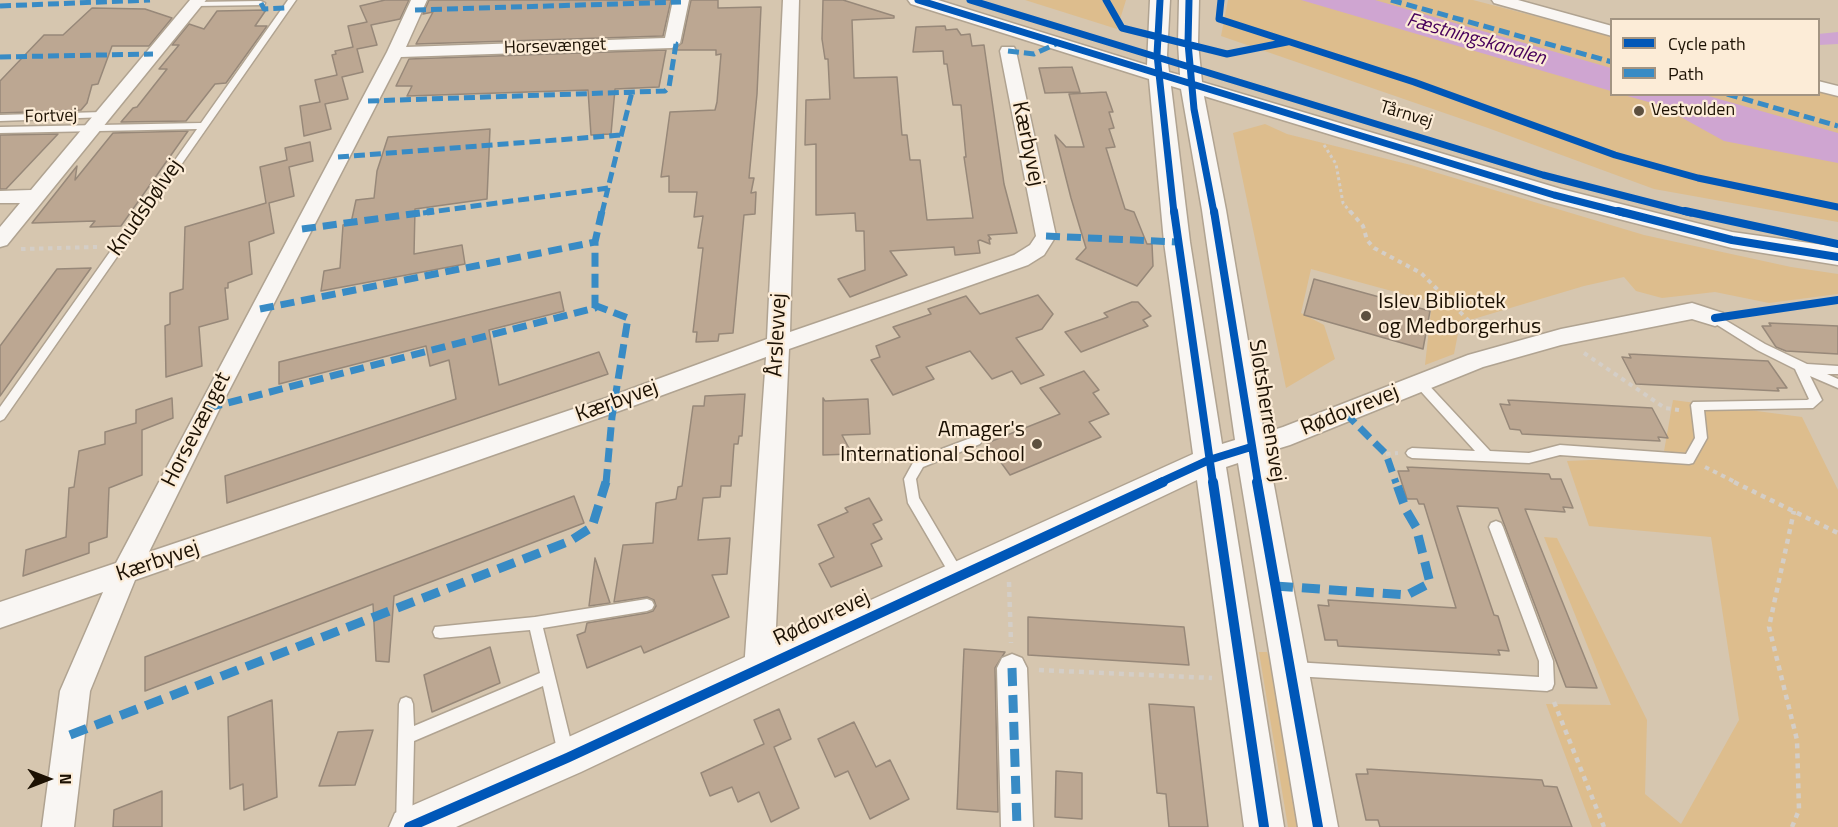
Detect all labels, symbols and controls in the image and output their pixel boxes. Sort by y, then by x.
water label: Fæstningskanalen [1404,9,1548,71]
legend [1610,18,1820,96]
text: Cycle path [1668,30,1746,57]
street label: Horsevænget [503,34,607,60]
text: Path [1668,60,1704,87]
street label: Tårnvej [1377,97,1435,133]
street label: Kærbyvej [1005,99,1049,189]
place label: Vestvolden [1651,100,1735,122]
marker: Vestvolden [1632,104,1646,118]
street label: Fortvej [24,105,78,129]
street label: Knudsbølvej [103,154,189,262]
place label: Islev Bibliotek og Medborgerhus [1378,290,1541,342]
street label: Årslevvej [763,292,793,378]
marker: Islev Bibliotek og Medborgerhus [1359,309,1373,323]
street label: Slotsherrensvej [1242,338,1290,484]
street label: Horsevænget [157,368,237,492]
street label: Kærbyvej [572,375,662,429]
street label: Rødovrevej [1297,379,1403,443]
place label: Amager's International School [840,418,1025,470]
marker: Amager's International School [1030,437,1044,451]
street label: Kærbyvej [113,535,203,589]
street label: Rødovrevej [770,585,874,653]
north arrow [18,749,78,809]
text: N [54,773,78,785]

